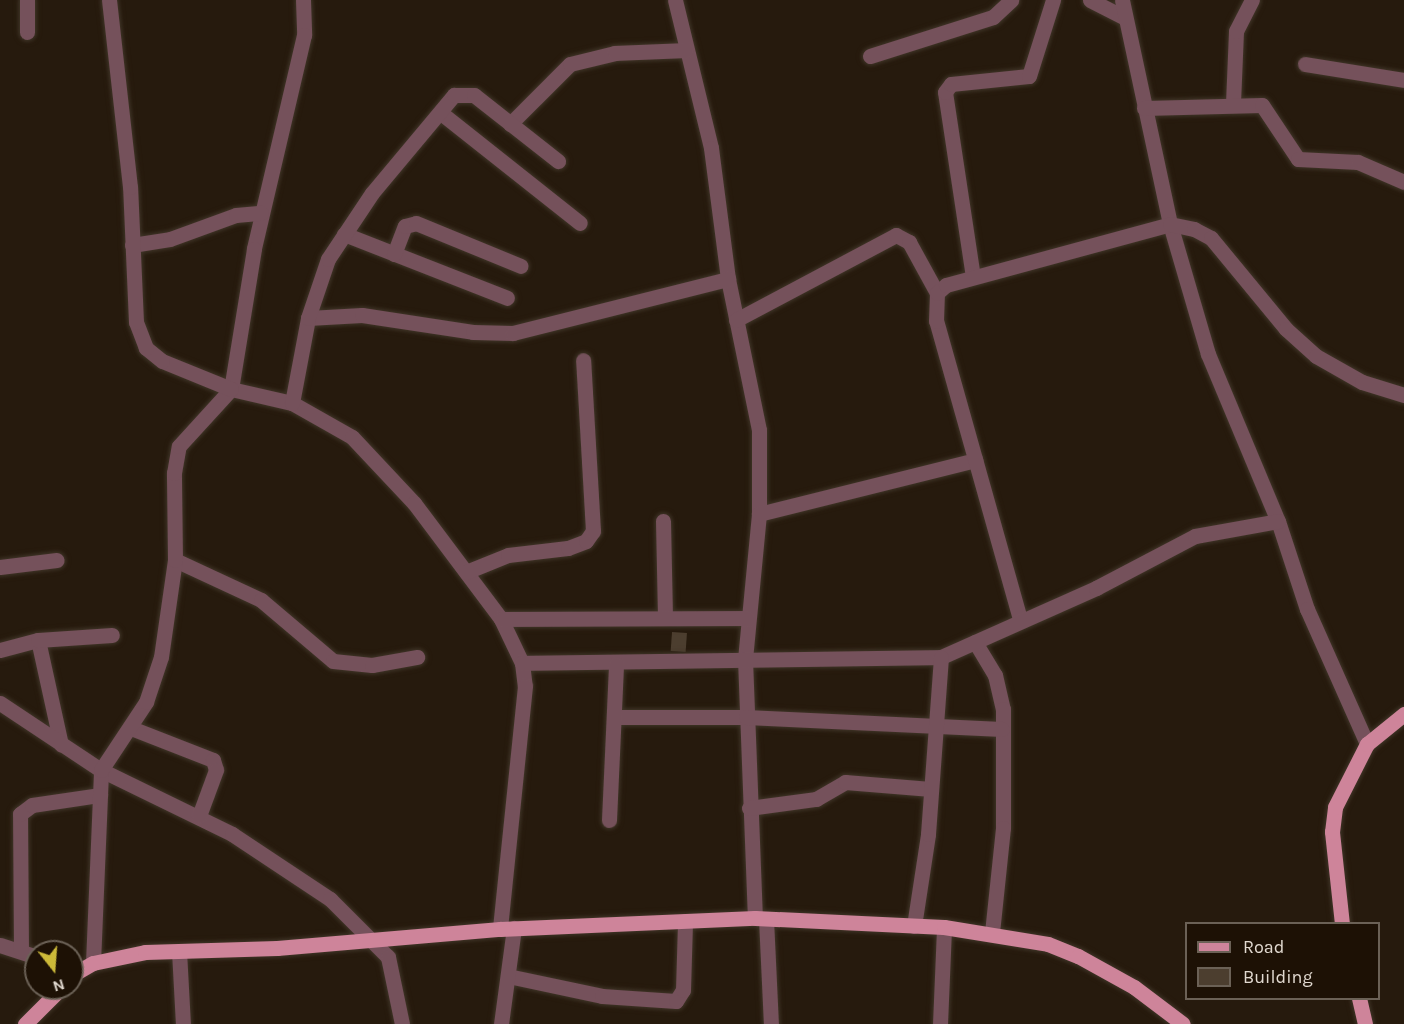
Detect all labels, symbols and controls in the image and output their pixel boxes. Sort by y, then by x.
legend [1185,922,1380,1000]
text: Road [1243,936,1284,958]
north arrow [24,940,84,1000]
text: Building [1243,966,1313,988]
text: N [51,975,67,997]

